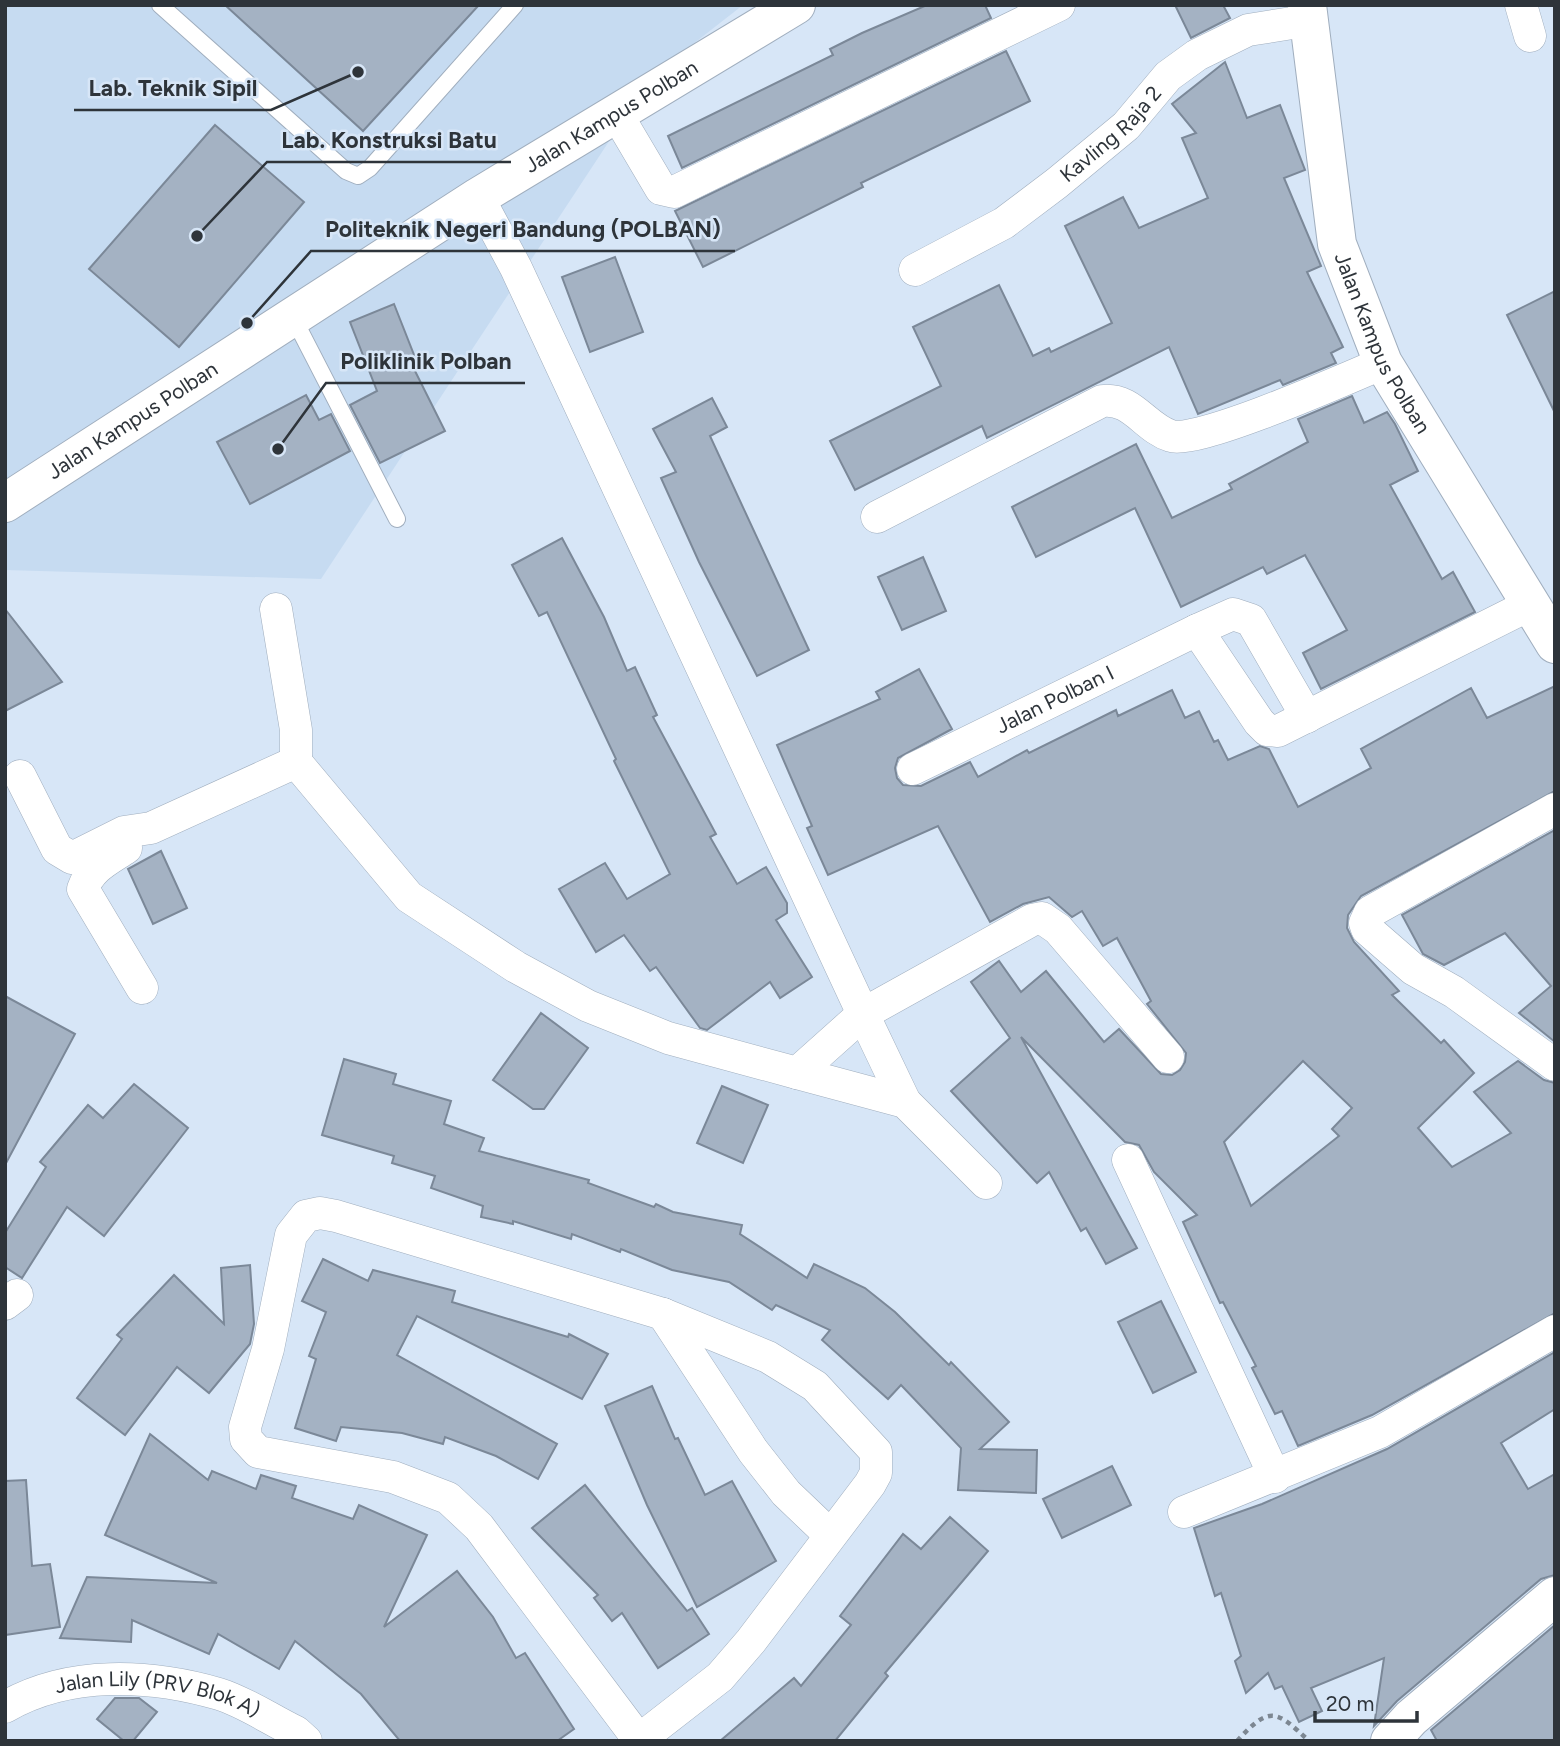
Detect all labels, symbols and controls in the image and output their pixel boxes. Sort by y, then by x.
street label: Jalan Kampus Polban [520,54,702,178]
callout: Lab. Teknik Sipil [74,66,271,110]
text: Lab. Teknik Sipil [89,74,257,102]
street label: Kavling Raja 2 [1055,81,1166,187]
callout: Lab. Konstruksi Batu [267,118,511,162]
text: Lab. Konstruksi Batu [281,126,497,154]
callout: Politeknik Negeri Bandung (POLBAN) [311,207,735,251]
text: Politeknik Negeri Bandung (POLBAN) [325,215,721,243]
street label: Jalan Kampus Polban [1330,249,1436,438]
callout: Poliklinik Polban [326,339,525,383]
text: Poliklinik Polban [340,347,512,375]
street label: Jalan Kampus Polban [43,356,222,484]
street label: Jalan Polban I [992,660,1118,738]
street label: Jalan Lily (PRV Blok A) [52,1666,265,1723]
scale bar [1315,1680,1416,1724]
text: 20 m [1326,1691,1374,1716]

